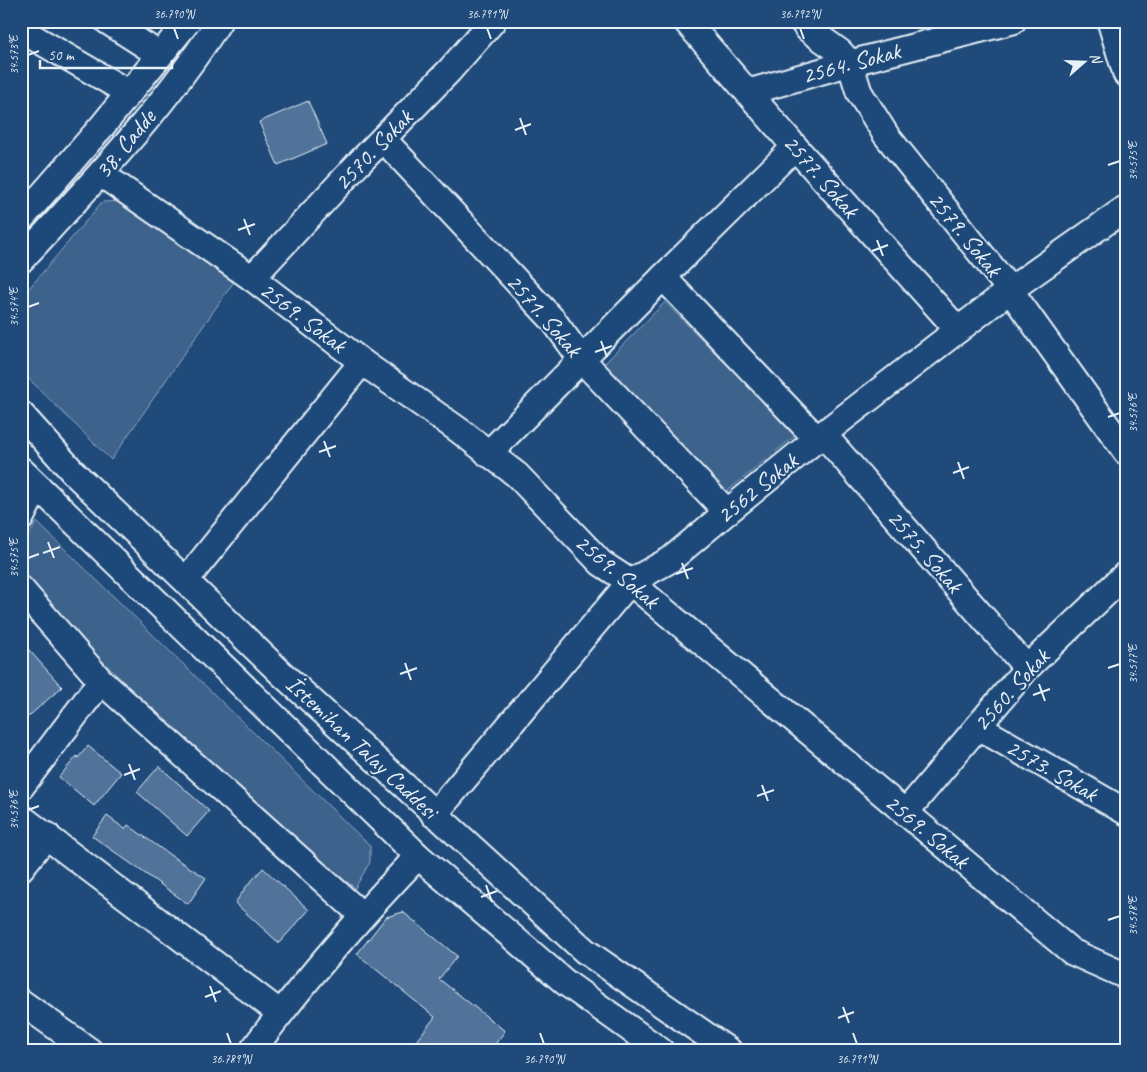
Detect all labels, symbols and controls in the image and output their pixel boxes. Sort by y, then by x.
text: 36.790°N [154,6,196,22]
text: 36.791°N [467,6,509,22]
text: 36.792°N [780,6,822,22]
text: 34.573°E [6,34,22,75]
street label: 2564. Sokak [798,35,906,91]
scale bar [40,38,172,70]
north arrow [1060,38,1110,88]
text: 50 m [48,46,75,65]
text: N [1086,51,1106,67]
street label: 38. Cadde [88,102,163,185]
street label: 2570. Sokak [327,102,420,197]
street label: 2577. Sokak [777,128,867,226]
text: 34.575°E [1125,140,1141,181]
street label: 2579. Sokak [922,185,1010,284]
street label: 2571. Sokak [500,267,590,365]
street label: 2569. Sokak [254,275,354,361]
text: 34.574°E [6,286,22,327]
text: 34.576°E [1125,392,1141,433]
street label: 2562 Sokak [710,445,805,530]
street label: 2575. Sokak [881,503,971,601]
street label: 2569. Sokak [569,527,667,616]
text: 34.575°E [6,537,22,578]
street label: 2560. Sokak [966,641,1057,737]
text: 34.577°E [1125,643,1141,684]
street label: İstemihan Talay Caddesi [280,669,446,827]
street label: 2573. Sokak [1001,732,1105,809]
street label: 2569. Sokak [879,787,977,876]
text: 34.576°E [6,789,22,830]
text: 34.578°E [1125,895,1141,936]
text: 36.789°N [211,1051,253,1067]
text: 36.790°N [524,1051,566,1067]
text: 36.791°N [837,1051,879,1067]

